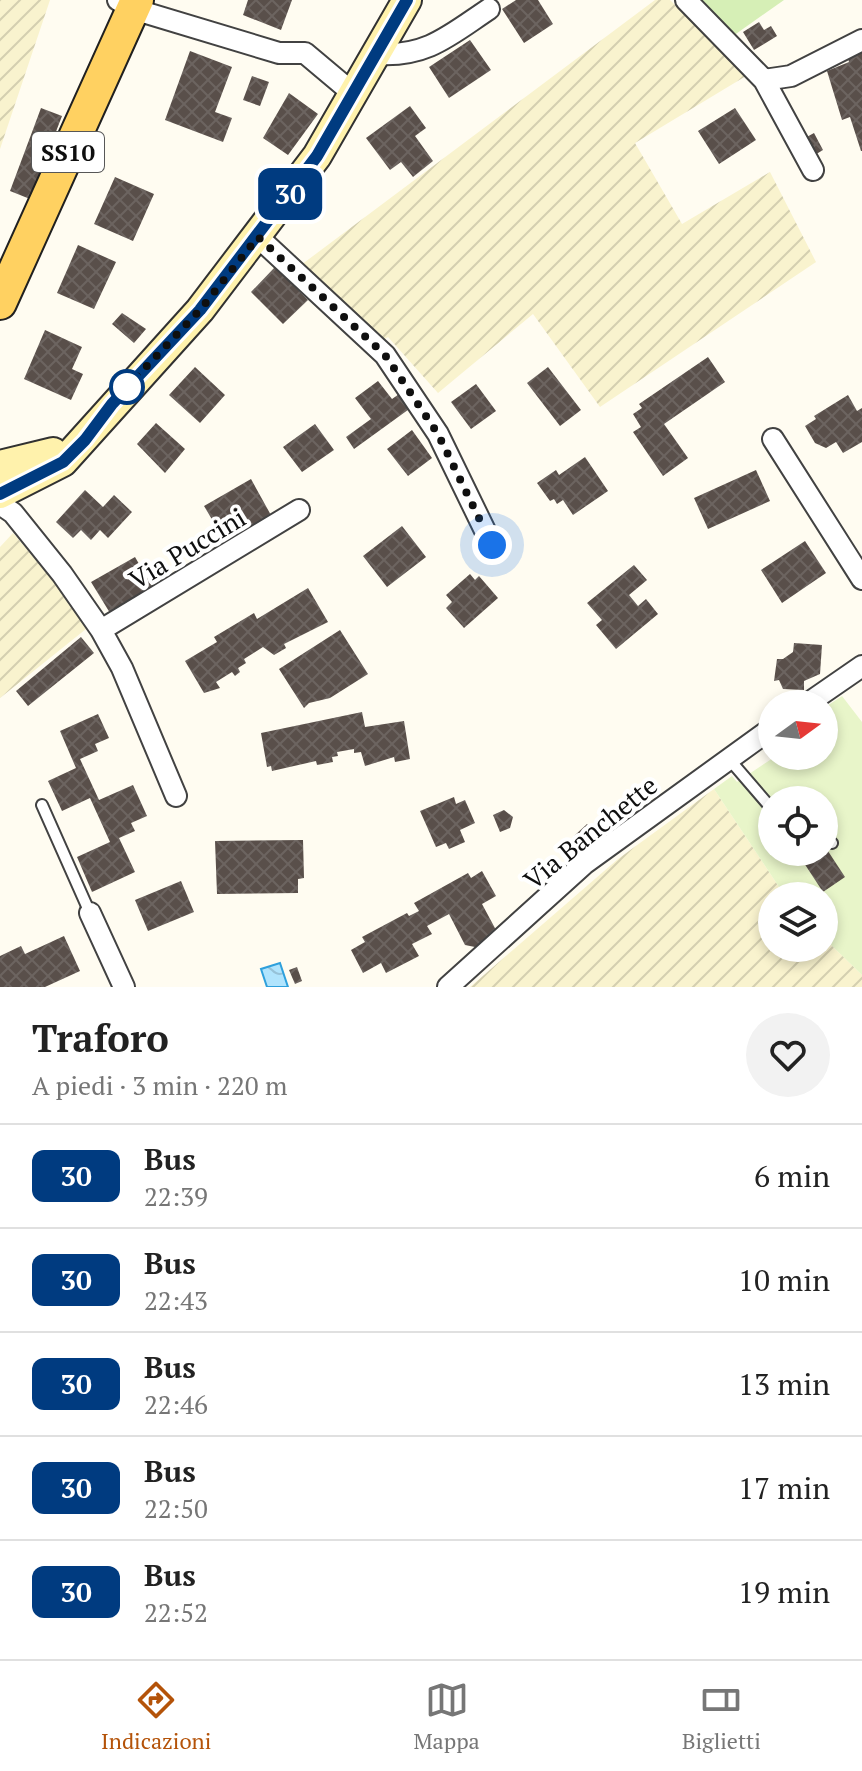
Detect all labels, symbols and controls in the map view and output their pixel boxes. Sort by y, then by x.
road number: SS10 [32,132,104,172]
line badge: 30 [254,168,326,220]
text: 30 [274,175,306,212]
unlabelled marker [110,370,144,404]
street label: Via Puccini [122,500,252,596]
your location [472,525,512,565]
north arrow [758,690,838,770]
map controls [758,690,838,962]
street label: Via Banchette [516,768,664,896]
button: locate [758,786,838,866]
button: layers [758,882,838,962]
text: Traforo [32,1013,169,1063]
button: heart [746,1013,830,1097]
text: A piedi · 3 min · 220 m [32,1068,287,1102]
text: Bus [144,1139,196,1179]
text: 6 min [754,1156,830,1196]
text: 30 [60,1157,92,1194]
text: 22:39 [144,1179,208,1213]
text: Bus [144,1243,196,1283]
text: 10 min [738,1260,830,1300]
text: 30 [60,1261,92,1298]
text: 22:43 [144,1283,208,1317]
text: Bus [144,1347,196,1387]
text: 13 min [738,1364,830,1404]
text: 30 [60,1365,92,1402]
text: 22:46 [144,1387,208,1421]
text: Bus [144,1451,196,1491]
text: 17 min [738,1468,830,1508]
text: 30 [60,1469,92,1506]
text: 22:50 [144,1491,208,1525]
text: Bus [144,1555,196,1595]
text: 19 min [738,1572,830,1612]
text: 30 [60,1573,92,1610]
text: 22:52 [144,1595,208,1629]
tab: Indicazioni [101,1678,211,1755]
tab: Mappa [414,1678,480,1755]
tab: Biglietti [682,1678,761,1755]

